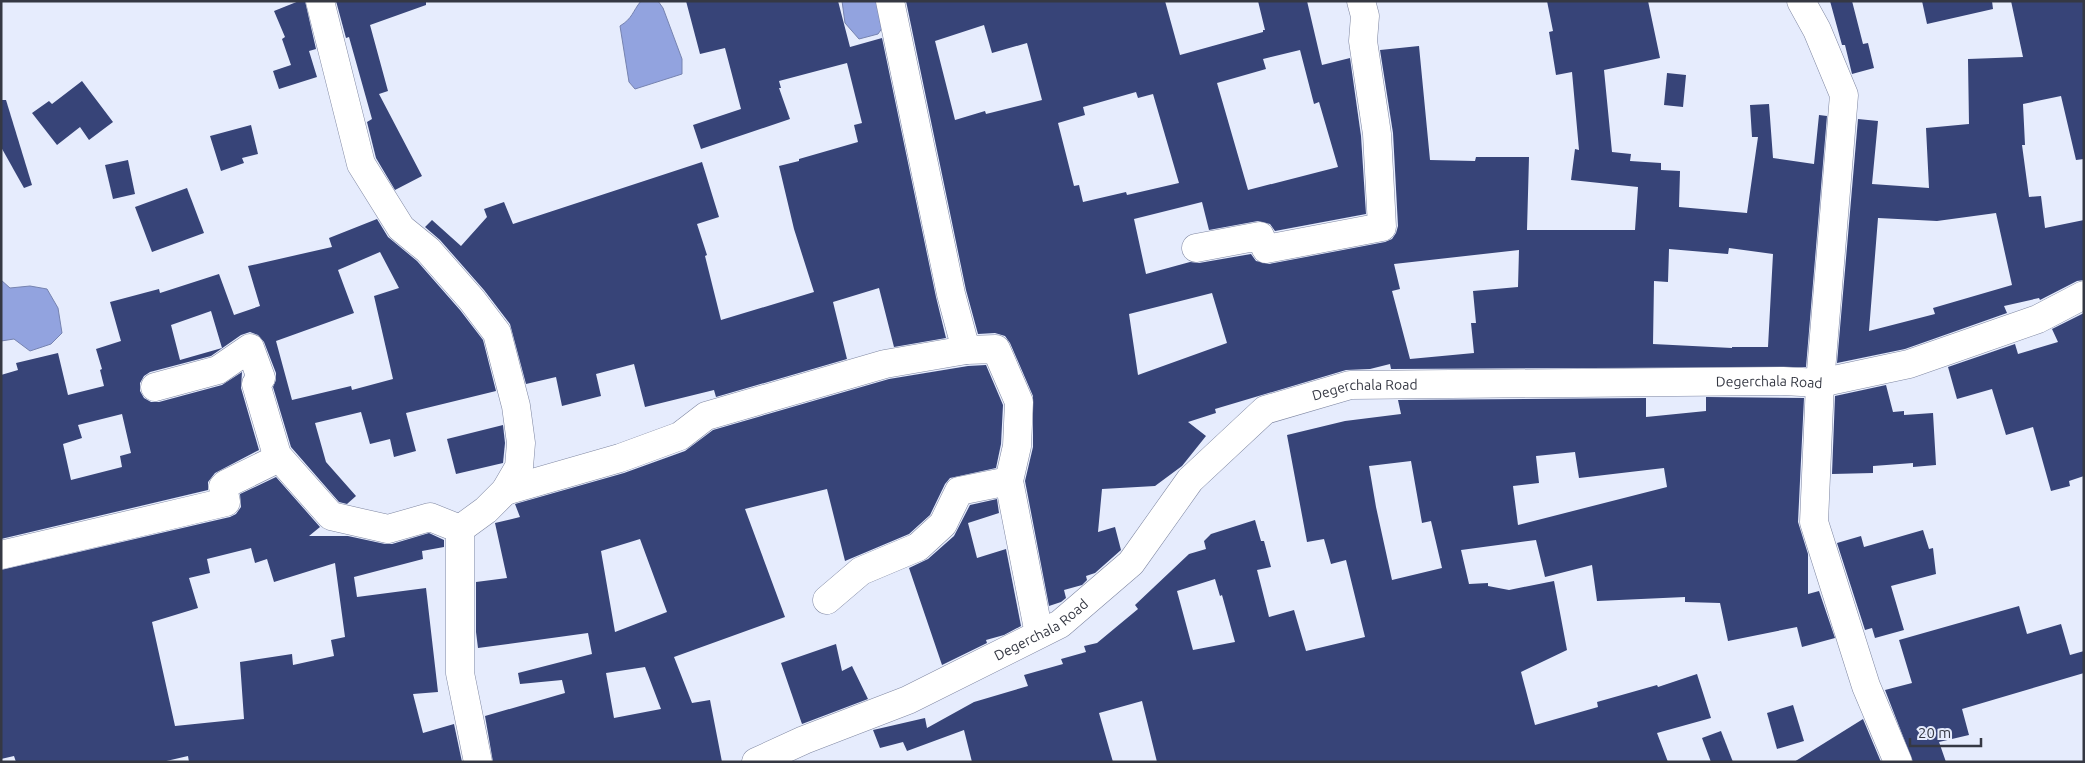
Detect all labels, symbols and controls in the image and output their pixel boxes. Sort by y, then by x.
street label: Degerchala Road [1716,373,1823,391]
street label: Degerchala Road [1310,376,1418,404]
street label: Degerchala Road [991,596,1091,664]
scale bar [1910,716,1981,748]
text: 20 m [1918,724,1951,741]

